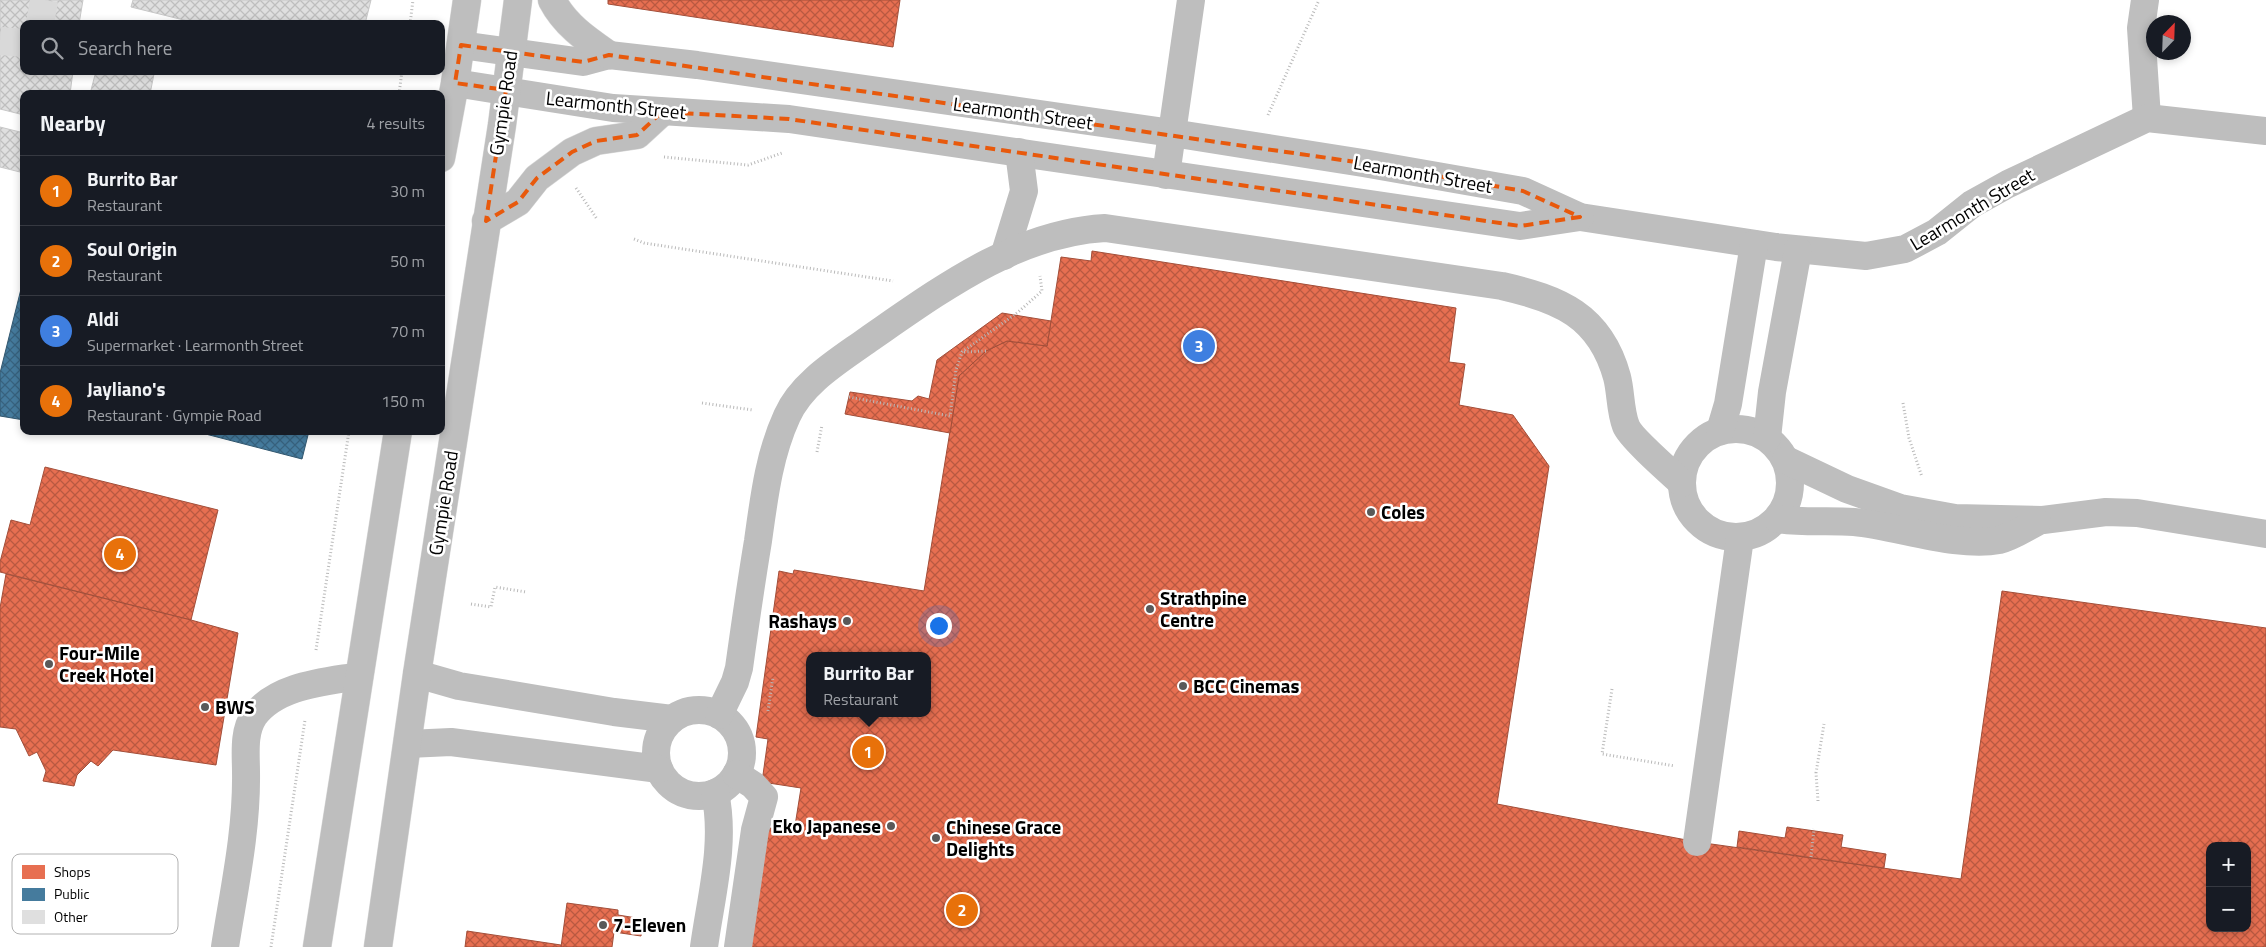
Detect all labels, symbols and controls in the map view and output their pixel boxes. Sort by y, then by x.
north arrow [2146,15,2191,60]
search box [20,20,445,75]
text: Search here [78,33,172,62]
icon: search [38,34,66,62]
street label: Gympie Road [481,49,524,157]
street label: Learmonth Street [545,83,688,126]
street label: Learmonth Street [951,88,1095,137]
text: Nearby [40,107,105,139]
text: 4 results [366,111,425,135]
street label: Learmonth Street [1351,147,1495,200]
street label: Learmonth Street [1904,160,2040,257]
text: Burrito Bar [87,164,178,193]
text: 1 [52,179,60,203]
text: 30 m [390,179,425,203]
text: Restaurant [87,193,162,217]
text: Soul Origin [87,234,177,263]
text: 2 [52,249,60,273]
text: 50 m [390,249,425,273]
text: Restaurant [87,263,162,287]
text: Aldi [87,304,119,333]
text: 3 [52,319,60,343]
text: 70 m [390,319,425,343]
pin: 3 [1183,327,1215,365]
text: Supermarket · Learmonth Street [87,333,303,357]
text: Jayliano's [87,374,165,403]
text: 4 [52,389,60,413]
text: 150 m [381,389,425,413]
text: Restaurant · Gympie Road [87,403,262,427]
street label: Gympie Road [420,448,465,557]
place label: Coles [1381,497,1425,526]
marker: Coles [1365,506,1377,518]
pin: 4 [104,535,136,573]
place label: Strathpine Centre [1160,583,1247,634]
marker: Strathpine Centre [1144,603,1156,615]
place label: Rashays [768,606,837,635]
your location [926,613,952,639]
marker: Rashays [841,615,853,627]
place label: Four-Mile Creek Hotel [59,638,154,689]
popup [806,652,931,717]
marker: Four-Mile Creek Hotel [43,658,55,670]
text: Burrito Bar [823,658,914,687]
place label: BCC Cinemas [1193,671,1299,700]
marker: BCC Cinemas [1177,680,1189,692]
text: Restaurant [823,687,898,711]
place label: BWS [215,692,255,721]
marker: BWS [199,701,211,713]
pin: 1 [852,733,884,771]
place label: Eko Japanese [772,811,881,840]
place label: Chinese Grace Delights [946,812,1062,863]
marker: Eko Japanese [885,820,897,832]
marker: Chinese Grace Delights [930,832,942,844]
map controls [2206,842,2251,932]
button: + [2206,842,2251,887]
legend [12,854,178,934]
text: Shops [54,861,90,882]
text: Public [54,883,90,904]
button: − [2206,887,2251,932]
pin: 2 [946,891,978,929]
text: Other [54,906,88,927]
place label: 7-Eleven [613,910,686,939]
marker: 7-Eleven [597,919,609,931]

